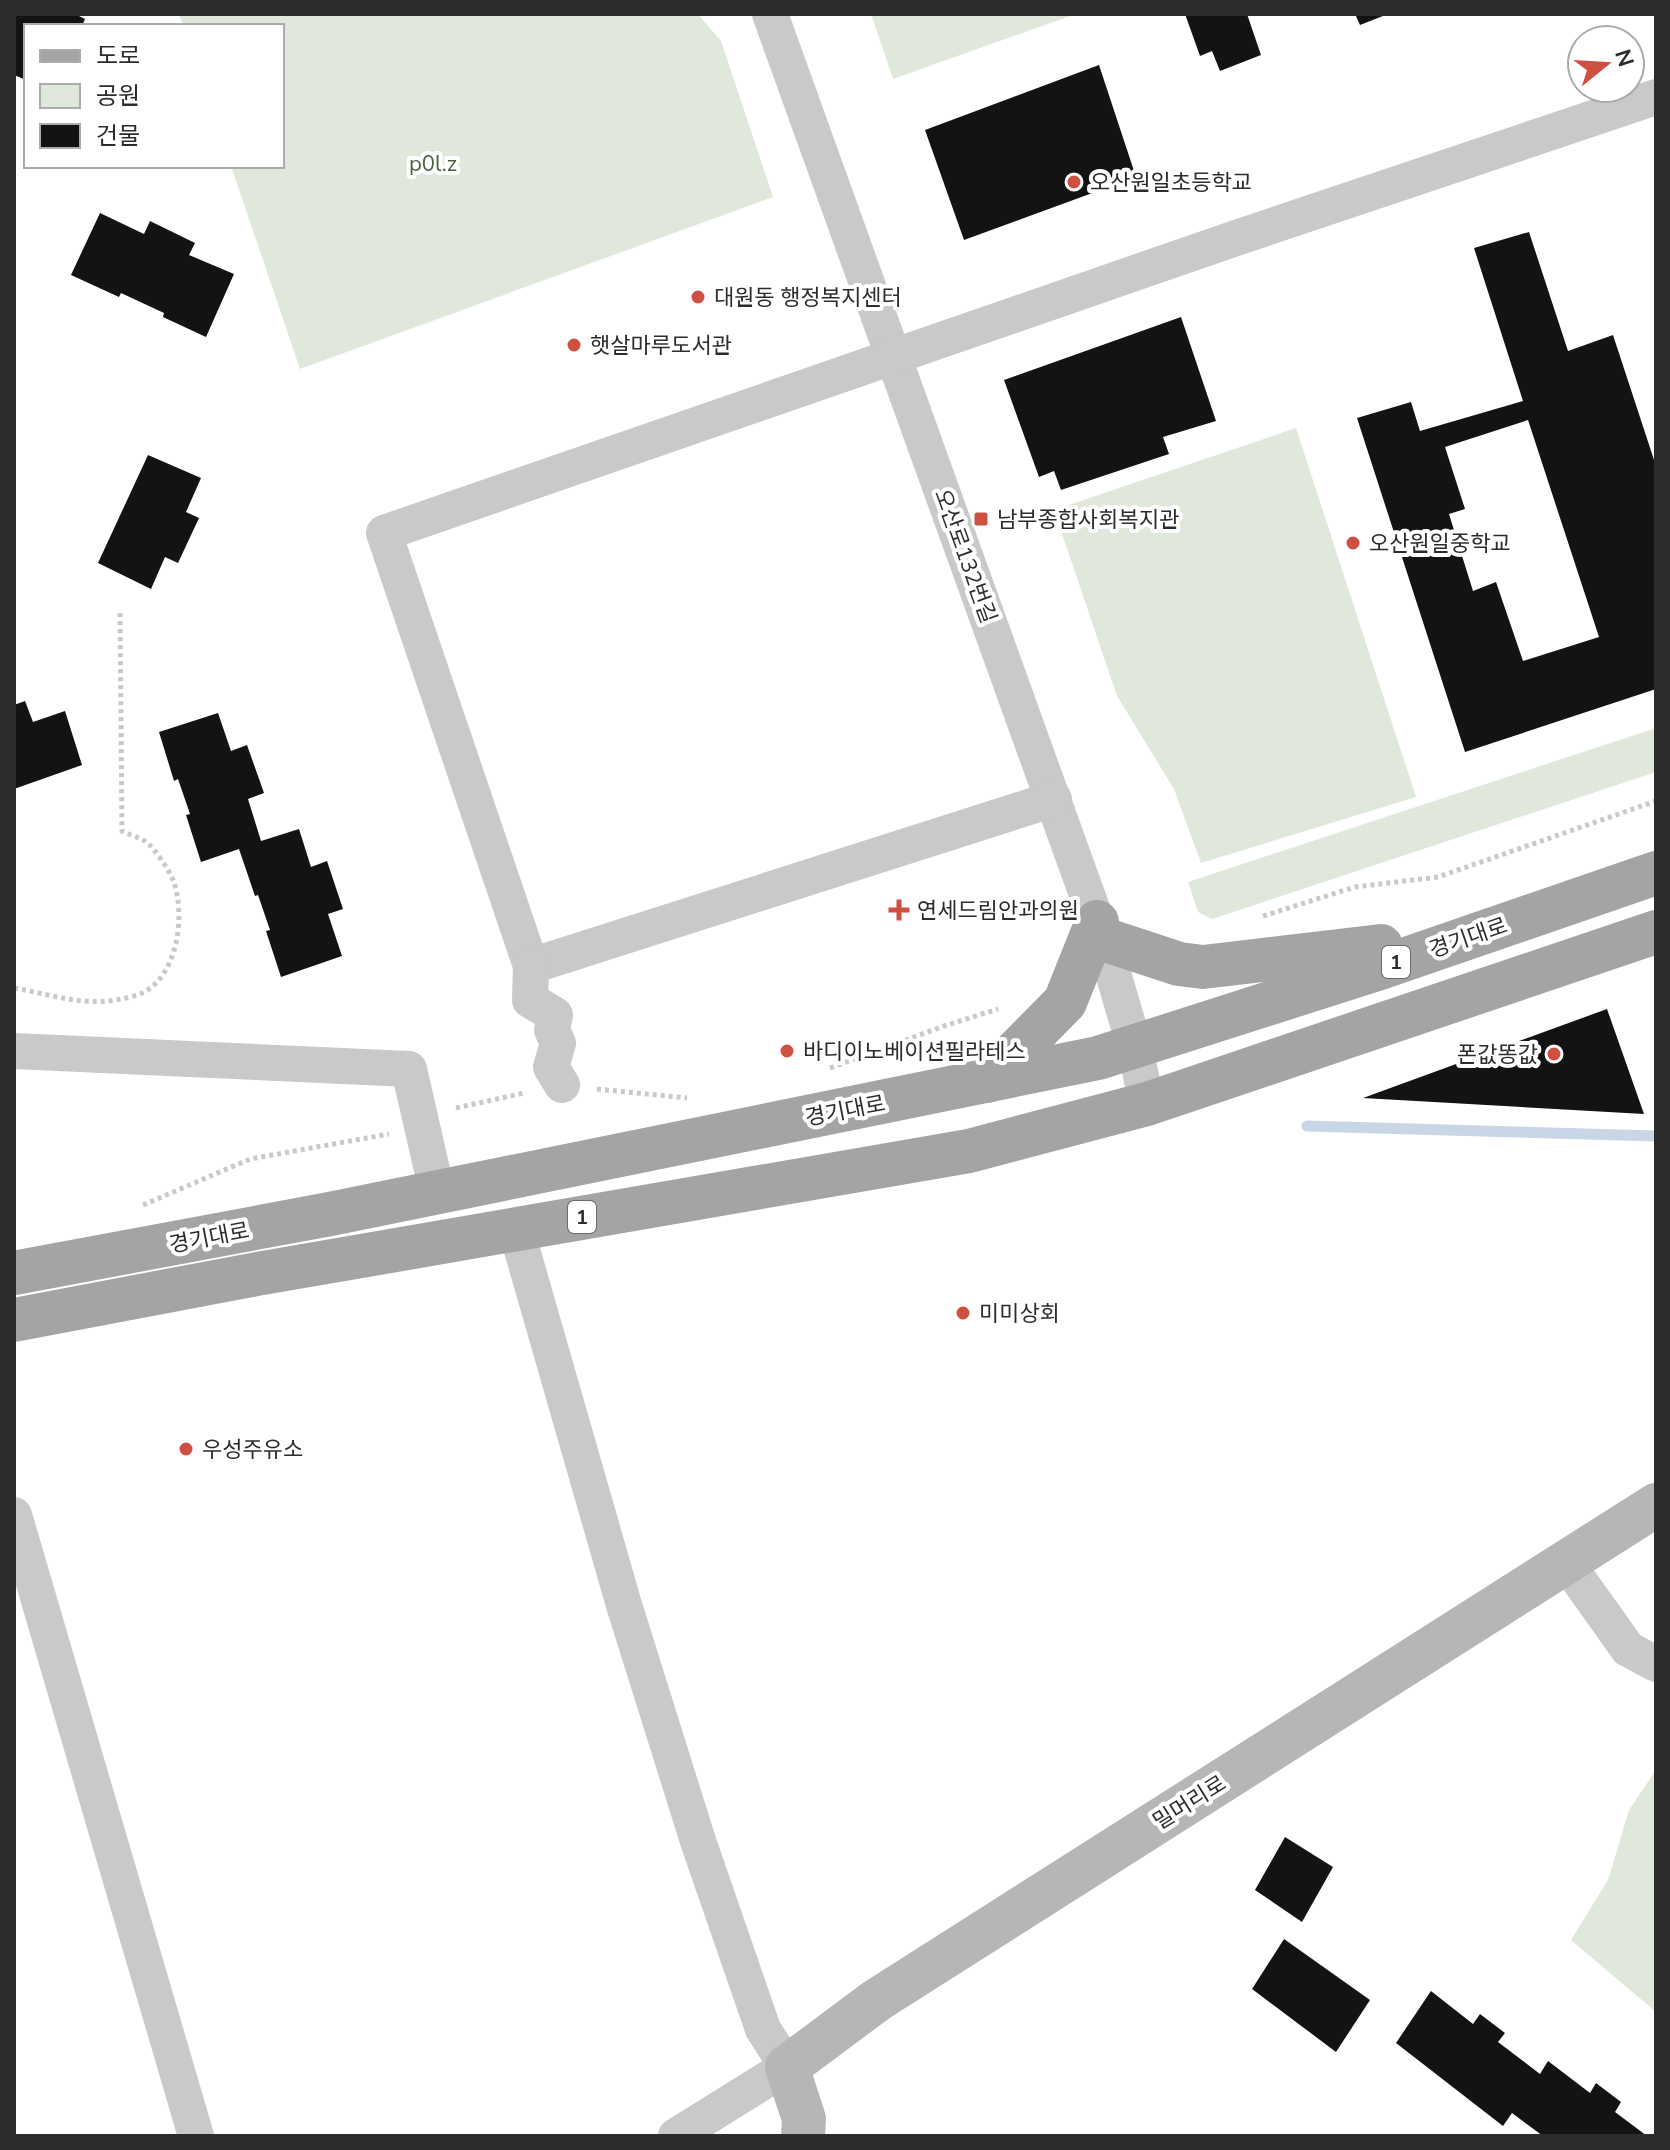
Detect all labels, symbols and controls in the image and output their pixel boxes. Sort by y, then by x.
legend [24,24,284,168]
north arrow [1566,24,1646,104]
text: 도로 [96,40,140,72]
text: N [1607,46,1641,71]
text: 공원 [96,80,140,112]
text: 건물 [96,120,140,152]
park label: p0l.z [409,149,457,179]
place label: 오산원일초등학교 [1090,168,1252,198]
marker: 오산원일초등학교 [1065,173,1083,191]
place label: 대원동 행정복지센터 [714,283,902,313]
marker: 대원동 행정복지센터 [689,288,707,306]
place label: 햇살마루도서관 [590,331,732,361]
marker: 햇살마루도서관 [565,336,583,354]
street label: 오산로132번길 [927,485,1003,628]
place label: 남부종합사회복지관 [997,505,1179,535]
marker: 남부종합사회복지관 [972,510,990,528]
place label: 오산원일중학교 [1369,529,1511,559]
marker: 오산원일중학교 [1344,534,1362,552]
place label: 연세드림안과의원 [917,896,1079,926]
marker: 연세드림안과의원 [888,899,910,921]
street label: 경기대로 [1425,911,1511,965]
road number: 1 [1382,946,1410,978]
place label: 바디이노베이션필라테스 [803,1037,1026,1067]
place label: 폰값똥값 [1457,1040,1538,1070]
marker: 바디이노베이션필라테스 [778,1042,796,1060]
marker: 폰값똥값 [1545,1045,1563,1063]
street label: 경기대로 [803,1089,888,1133]
road number: 1 [568,1201,596,1233]
street label: 경기대로 [167,1216,252,1260]
place label: 미미상회 [979,1299,1060,1329]
marker: 미미상회 [954,1304,972,1322]
place label: 우성주유소 [202,1435,303,1465]
marker: 우성주유소 [177,1440,195,1458]
street label: 밀머리로 [1147,1769,1232,1837]

